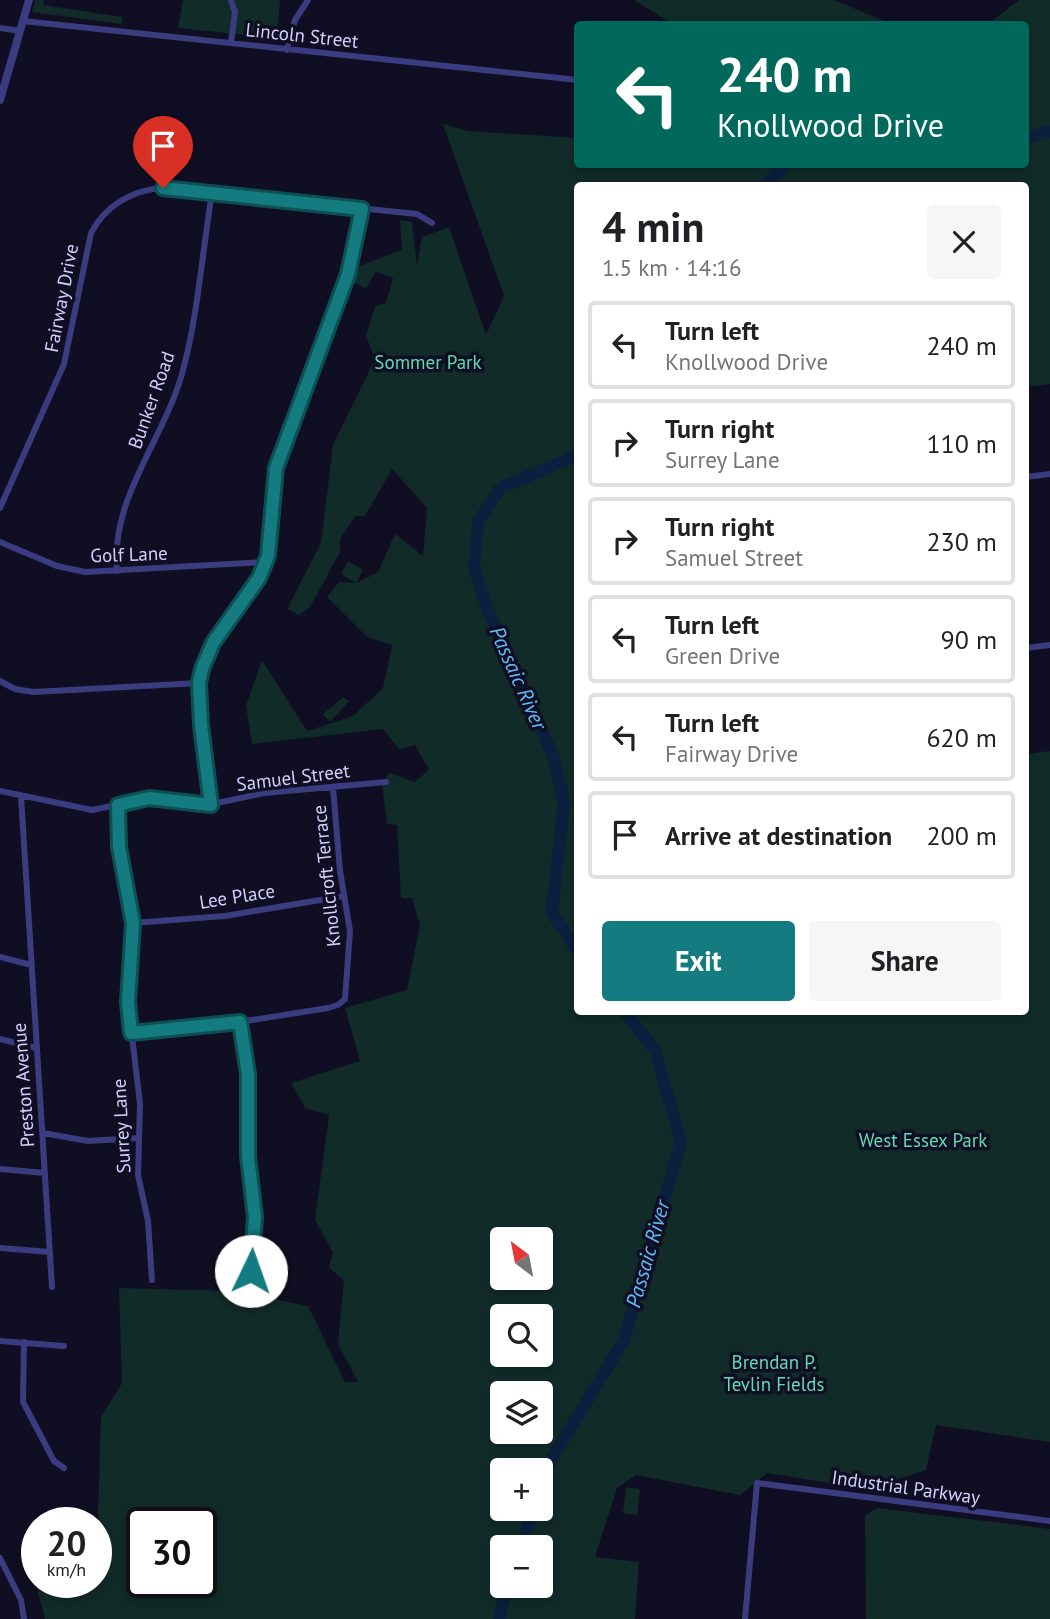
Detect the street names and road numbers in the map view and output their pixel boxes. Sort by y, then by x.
street label: Lincoln Street [244,17,360,53]
street label: Fairway Drive [39,242,83,354]
street label: Bunker Road [122,348,180,452]
street label: Golf Lane [90,541,168,567]
street label: Samuel Street [235,758,352,796]
street label: Knollcroft Terrace [307,804,345,948]
street label: Lee Place [197,878,277,914]
street label: Preston Avenue [7,1022,39,1148]
street label: Surrey Lane [107,1078,135,1174]
street label: Industrial Parkway [830,1465,982,1509]

